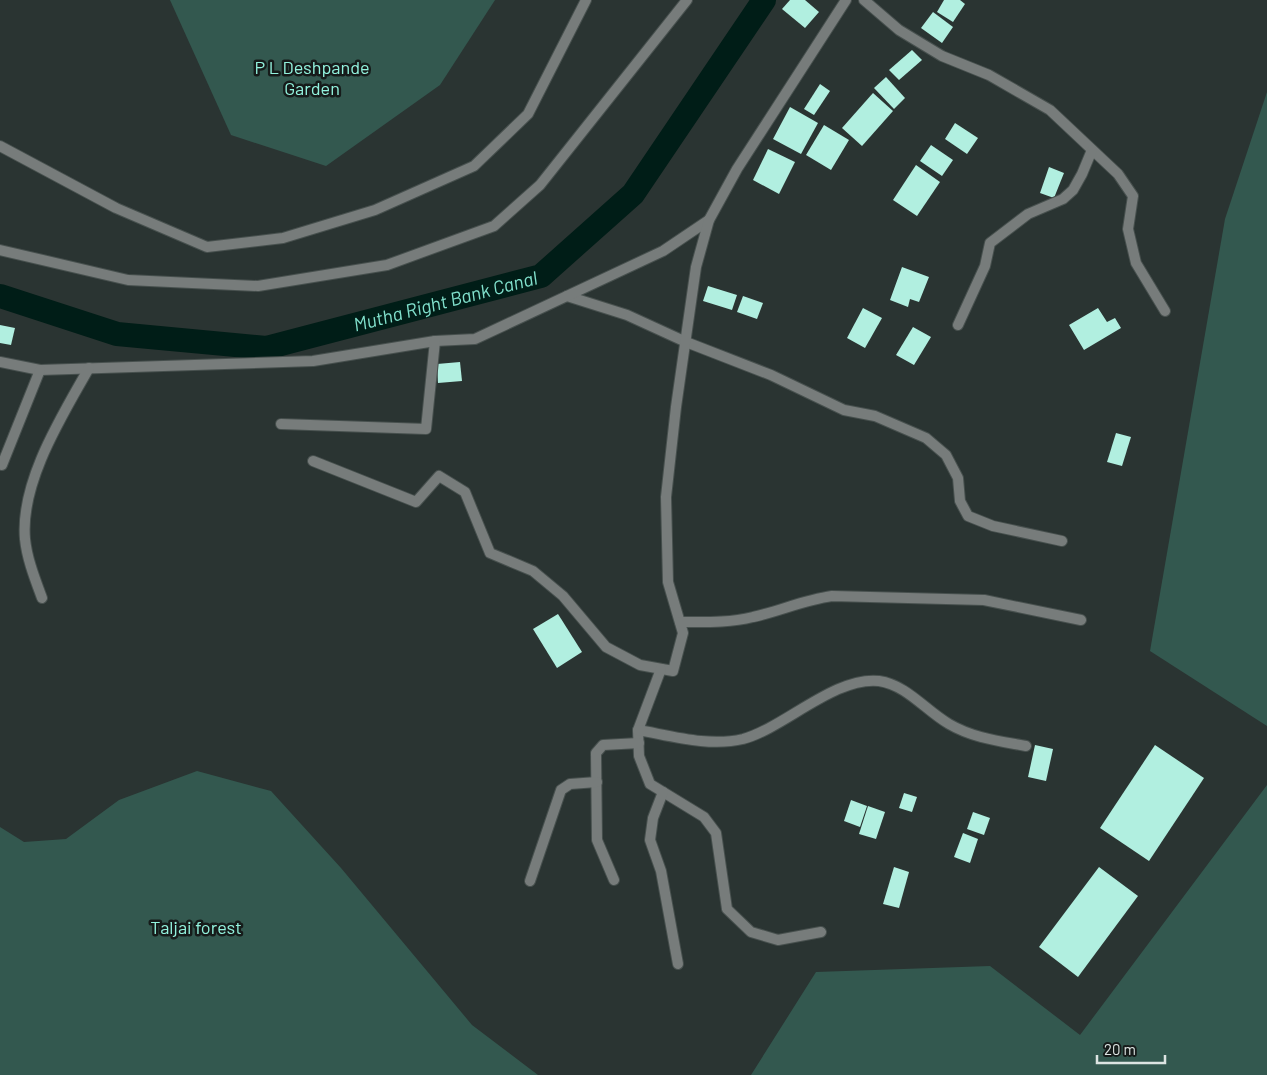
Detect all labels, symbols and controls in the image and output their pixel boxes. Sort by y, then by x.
park label: P L Deshpande Garden [254,56,370,99]
water label: Mutha Right Bank Canal [351,265,540,336]
park label: Taljai forest [150,916,242,938]
scale bar [1097,1032,1164,1064]
text: 20 m [1104,1040,1136,1058]

